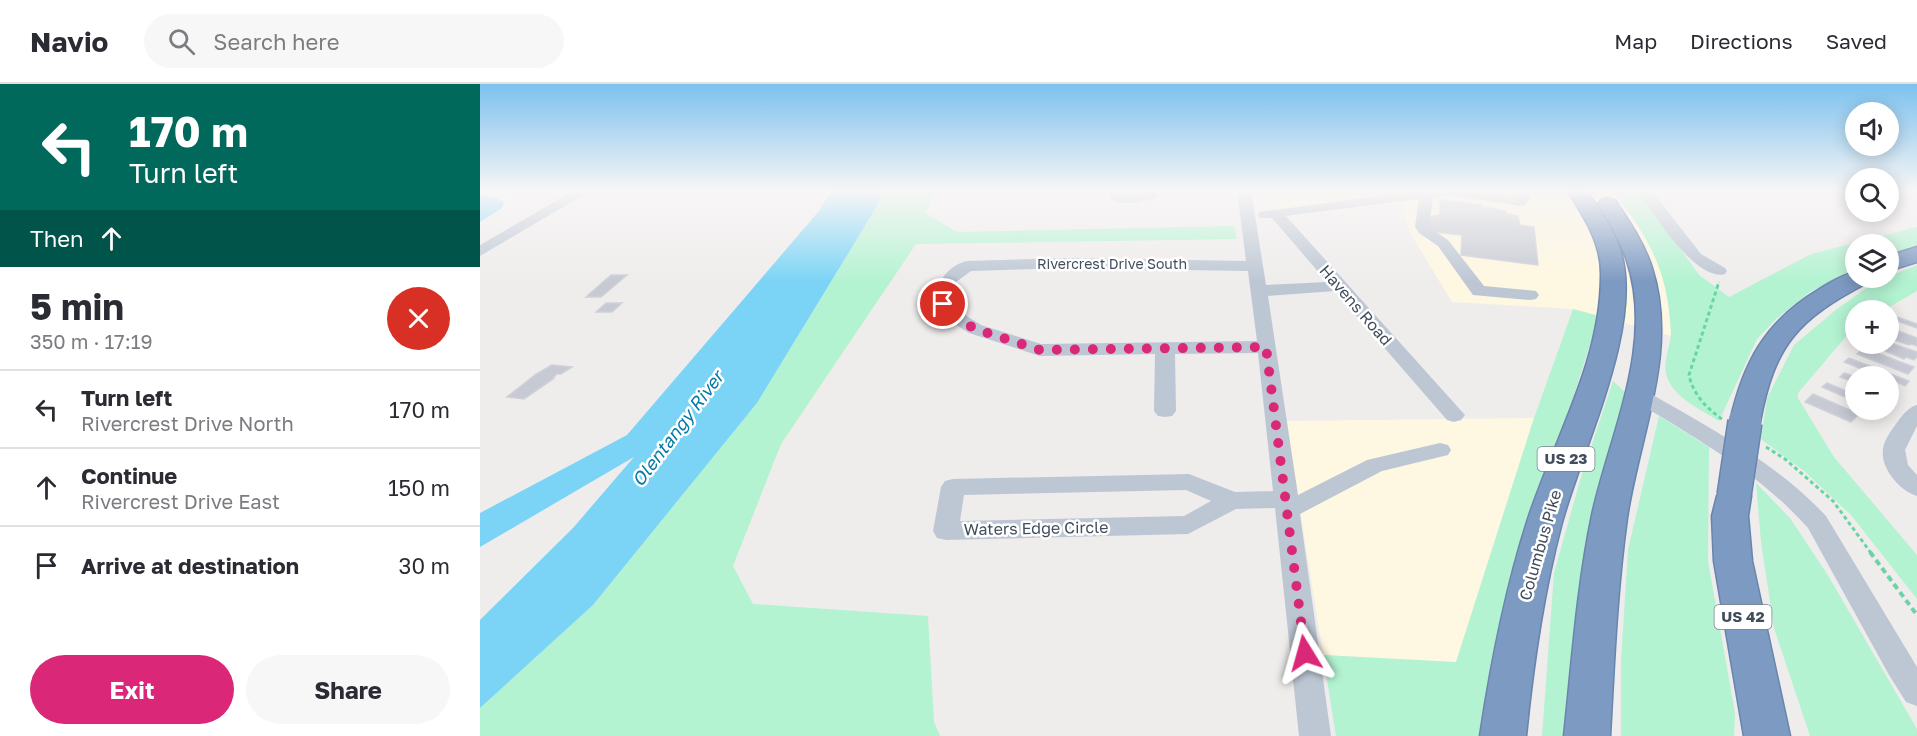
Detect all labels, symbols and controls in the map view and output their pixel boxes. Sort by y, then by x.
search box [144,14,564,68]
text: Navio [30,25,108,58]
icon: search [165,25,198,58]
text: Search here [213,28,339,55]
text: Map [1614,28,1657,54]
text: Directions [1690,28,1793,54]
text: Saved [1826,28,1887,54]
map controls [1845,102,1899,420]
button: sound [1845,102,1899,156]
text: 170 m [129,106,248,156]
icon: left [30,108,108,186]
text: Turn left [129,157,238,189]
button: search [1845,168,1899,222]
icon: ahead [95,222,128,255]
text: Then [30,225,83,252]
button: layers [1845,234,1899,288]
street label: Rivercrest Drive South [1037,255,1187,272]
street label: Havens Road [1316,261,1396,349]
pin [917,278,968,329]
text: 5 min [30,285,124,328]
button: close [387,287,450,350]
icon: arrive [926,287,959,320]
button: + [1845,300,1899,354]
text: 350 m · 17:19 [30,329,153,353]
water label: Olentangy River [627,364,729,490]
button: − [1845,366,1899,420]
text: Turn left [81,384,172,411]
icon: left [30,393,63,426]
text: 170 m [389,396,450,423]
text: Rivercrest Drive North [81,411,294,435]
road number: US 23 [1538,447,1594,471]
text: Continue [81,462,177,489]
icon: ahead [30,471,63,504]
text: 150 m [388,474,450,501]
street label: Columbus Pike [1515,487,1565,603]
text: Rivercrest Drive East [81,489,280,513]
street label: Waters Edge Circle [963,517,1109,539]
icon: arrive [30,549,63,582]
text: Arrive at destination [81,552,299,579]
text: 30 m [399,552,450,579]
road number: US 42 [1714,605,1772,629]
position arrow [1273,621,1337,685]
button: Exit [30,655,234,724]
button: Share [246,655,450,724]

